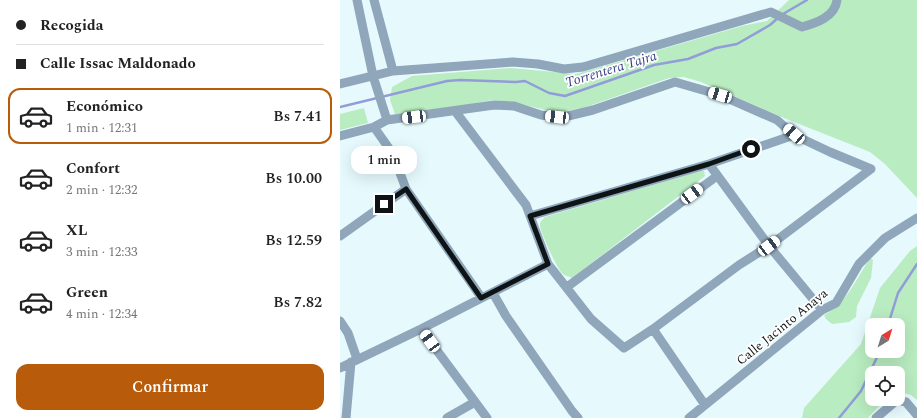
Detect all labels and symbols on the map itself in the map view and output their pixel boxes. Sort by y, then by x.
water label: Torrentera Tajra [563,45,659,93]
car [707,86,733,104]
car [401,110,427,124]
car [544,110,570,124]
car [781,122,807,146]
route start [742,140,760,158]
callout: 1 min [351,146,417,174]
car [679,182,705,206]
route end [375,195,393,213]
car [756,234,782,258]
street label: Calle Jacinto Anaya [732,283,833,370]
north arrow [865,318,905,358]
car [418,328,442,354]

